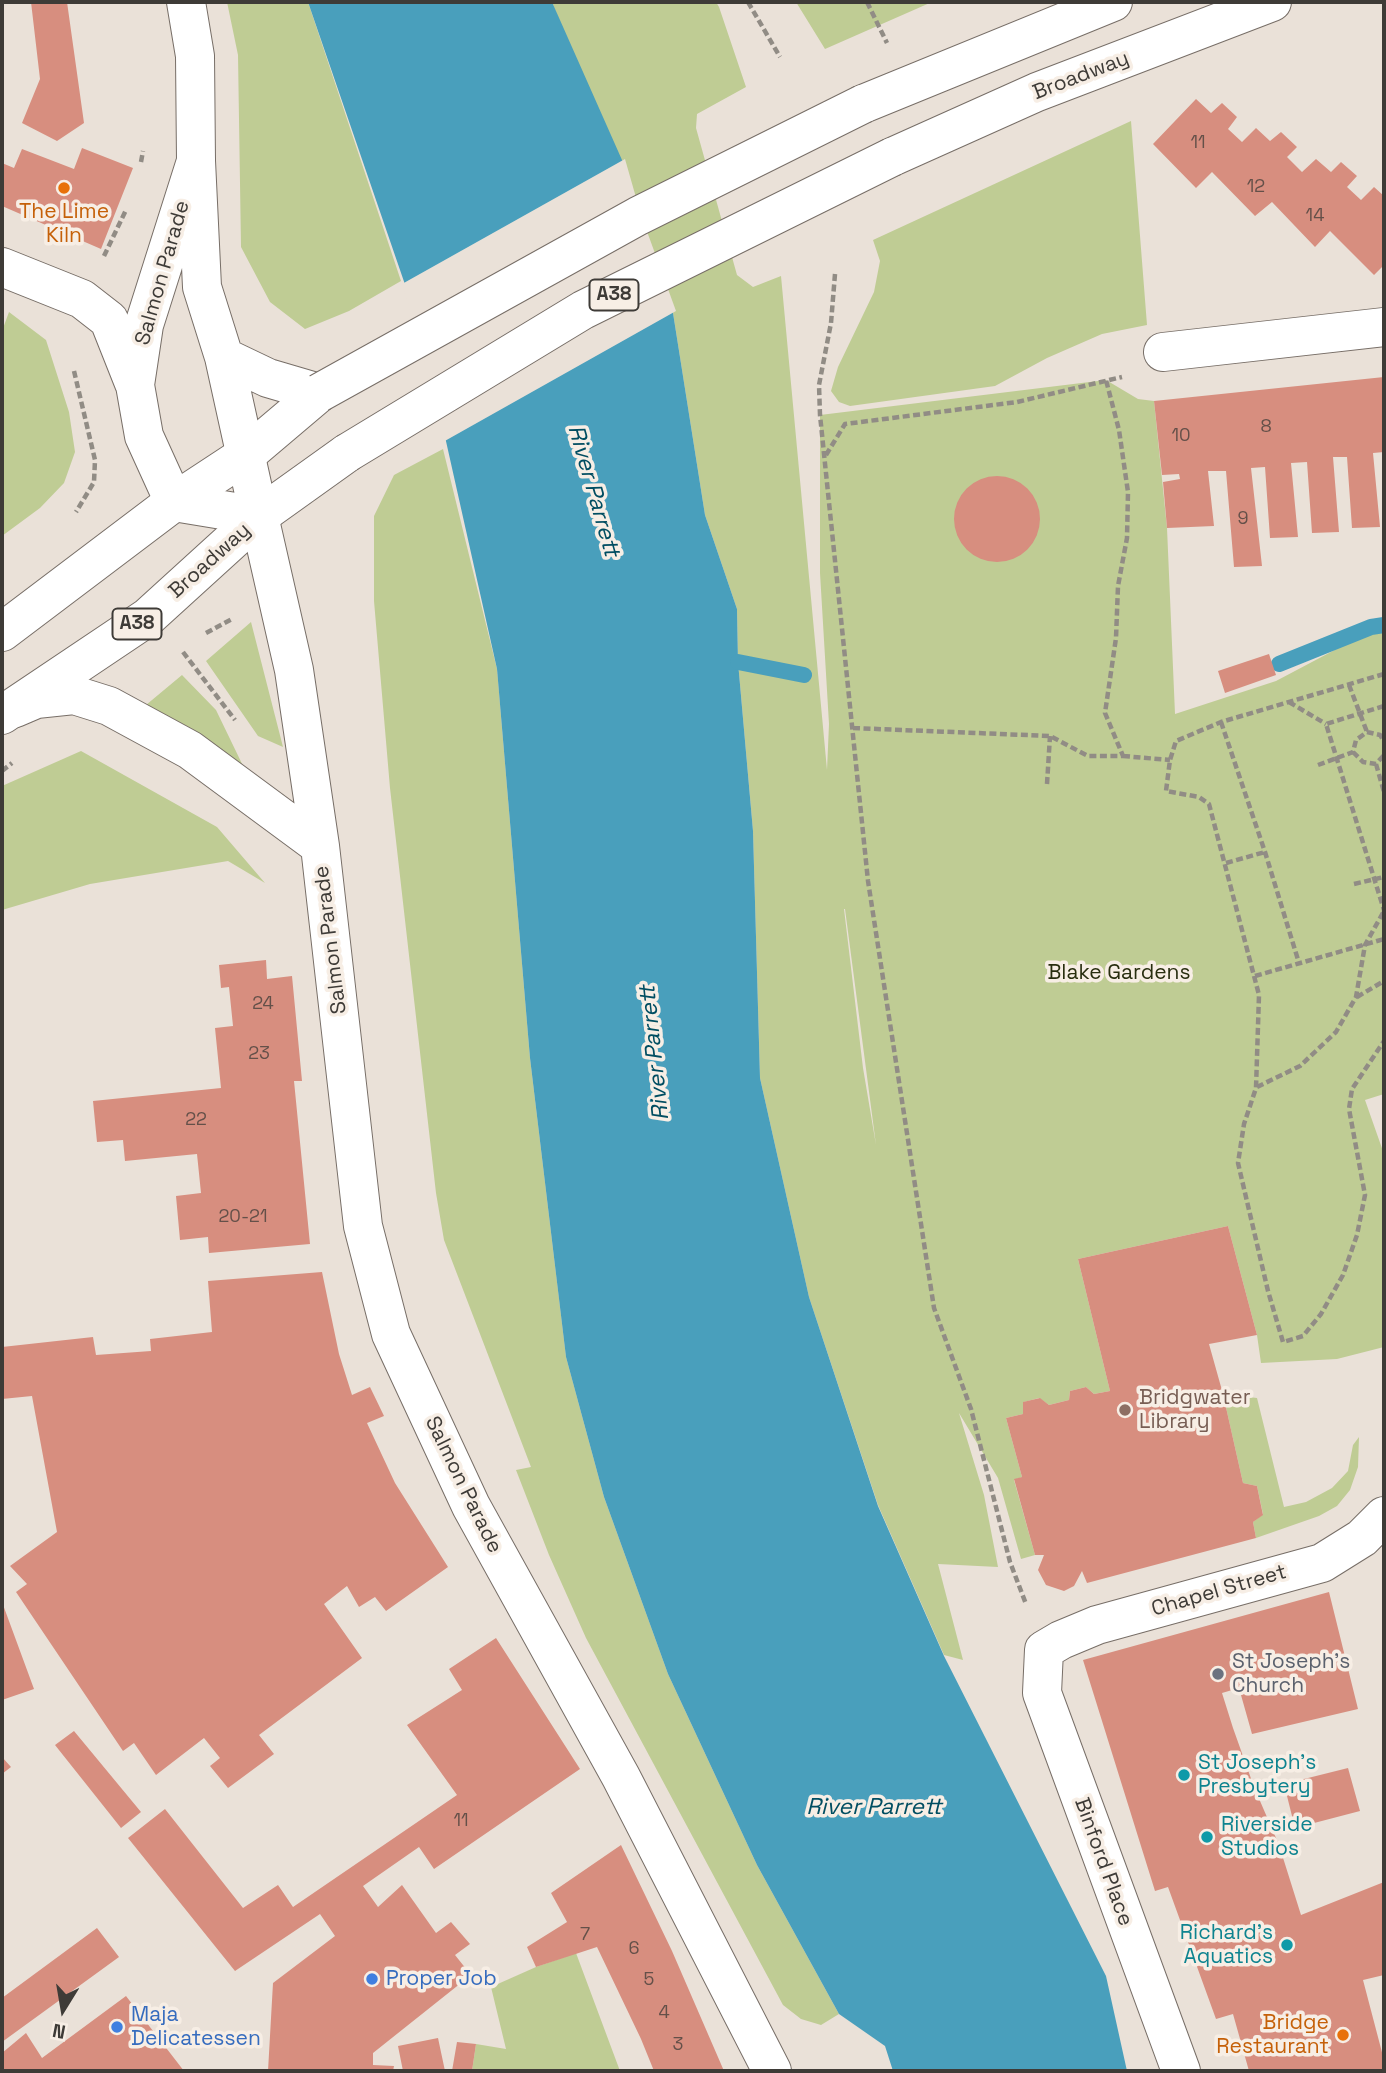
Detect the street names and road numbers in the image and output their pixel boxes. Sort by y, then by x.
street label: Broadway [1029,46,1133,106]
street label: Salmon Parade [130,198,196,348]
road number: A38 [590,280,638,310]
street label: Broadway [164,518,256,604]
road number: A38 [113,608,162,639]
street label: Salmon Parade [309,864,353,1016]
street label: Salmon Parade [419,1412,507,1558]
street label: Chapel Street [1149,1560,1289,1622]
street label: Binford Place [1068,1795,1138,1929]

